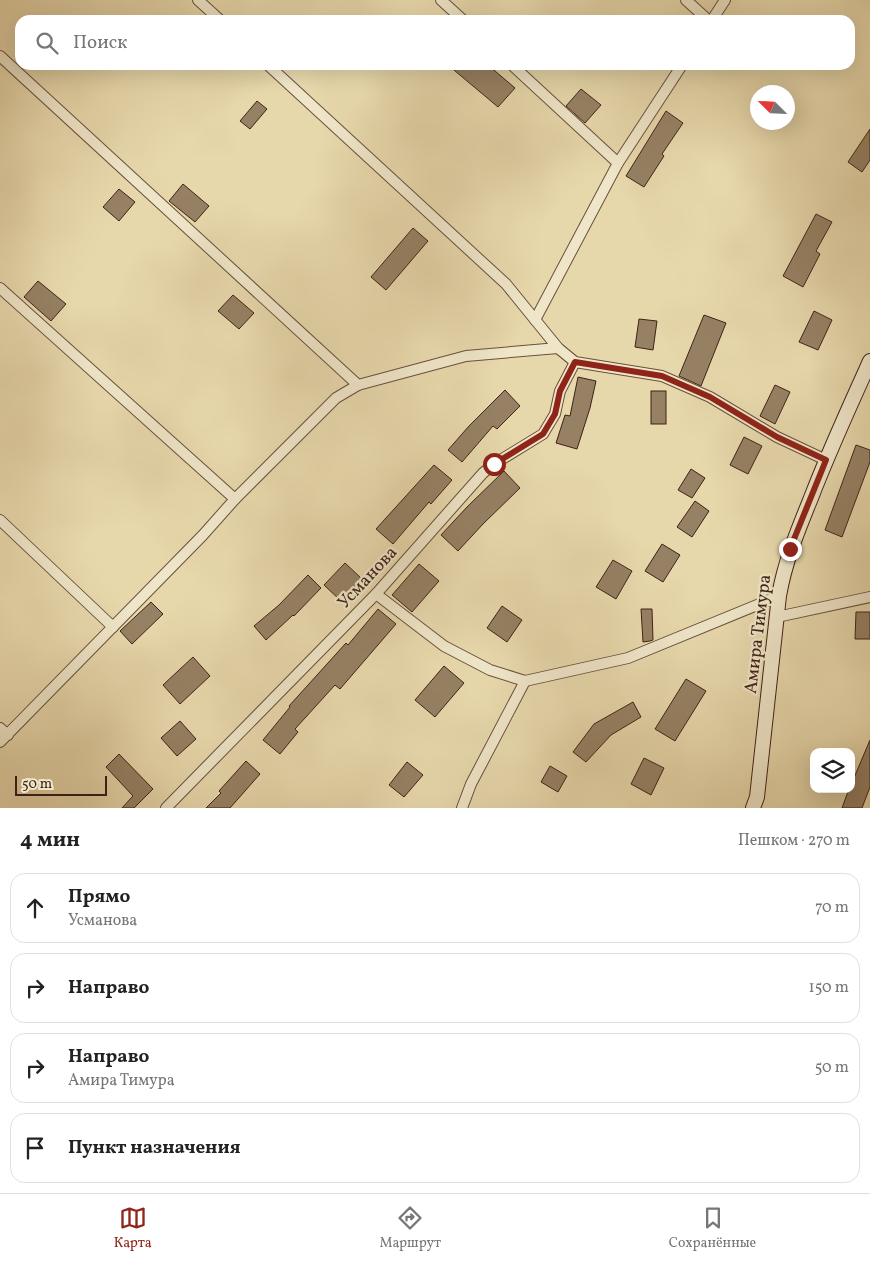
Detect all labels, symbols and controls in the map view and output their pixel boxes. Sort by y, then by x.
search box [15,15,855,70]
icon: search [33,29,61,57]
text: Поиск [73,30,127,56]
north arrow [750,85,795,130]
route start [483,453,506,476]
route end [779,538,802,561]
street label: Усманова [332,541,404,615]
street label: Амира Тимура [739,573,778,695]
map controls [810,748,855,793]
button: layers [810,748,855,793]
scale bar [15,773,108,796]
text: 50 m [22,775,52,794]
text: 4 мин [20,826,80,855]
text: Пешком · 270 m [738,830,850,852]
text: Прямо [68,884,130,910]
icon: ahead [21,894,49,922]
text: 70 m [815,897,849,919]
text: Усманова [68,910,137,932]
icon: right [21,974,49,1002]
text: Направо [68,975,150,1001]
text: 150 m [808,977,849,999]
text: Направо [68,1044,150,1070]
icon: right [21,1054,49,1082]
text: 50 m [815,1057,849,1079]
text: Амира Тимура [68,1070,175,1092]
icon: arrive [21,1134,49,1162]
text: Пункт назначения [68,1135,241,1161]
tab: Карта [114,1204,152,1253]
tab: Маршрут [379,1204,441,1253]
tab: Сохранённые [669,1204,756,1253]

